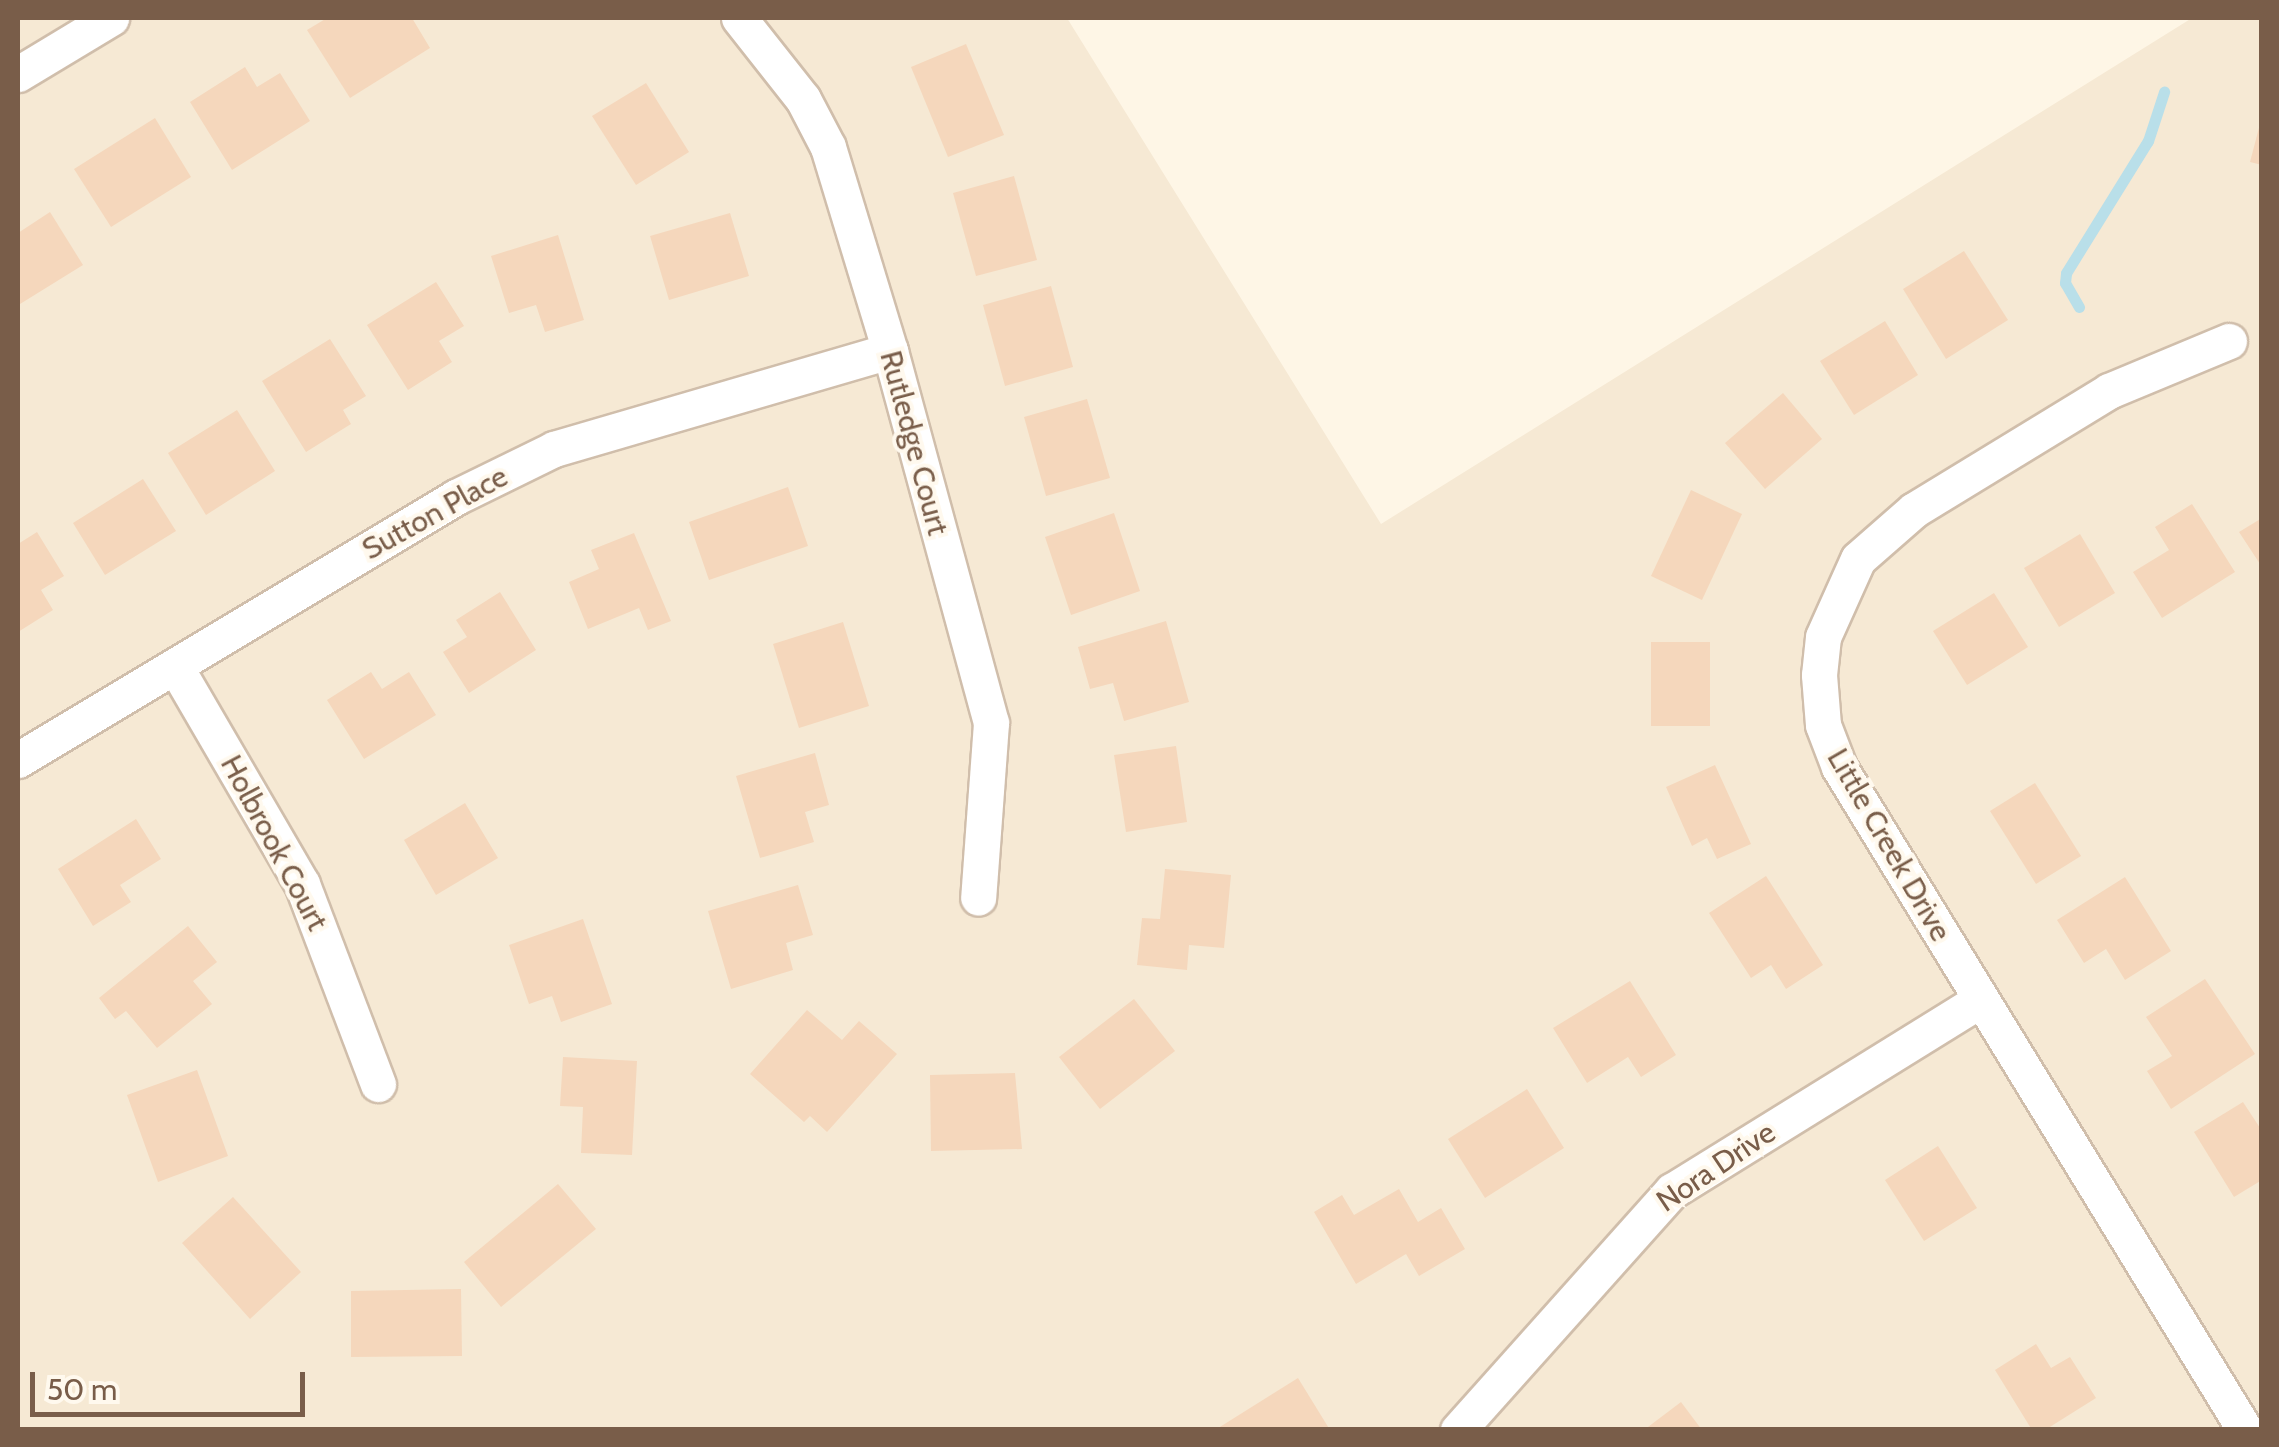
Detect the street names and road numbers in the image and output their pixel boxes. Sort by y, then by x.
street label: Rutledge Court [872,347,956,539]
street label: Sutton Place [356,458,514,568]
street label: Little Creek Drive [1819,742,1959,948]
street label: Holbrook Court [213,749,335,937]
street label: Nora Drive [1650,1114,1782,1220]

